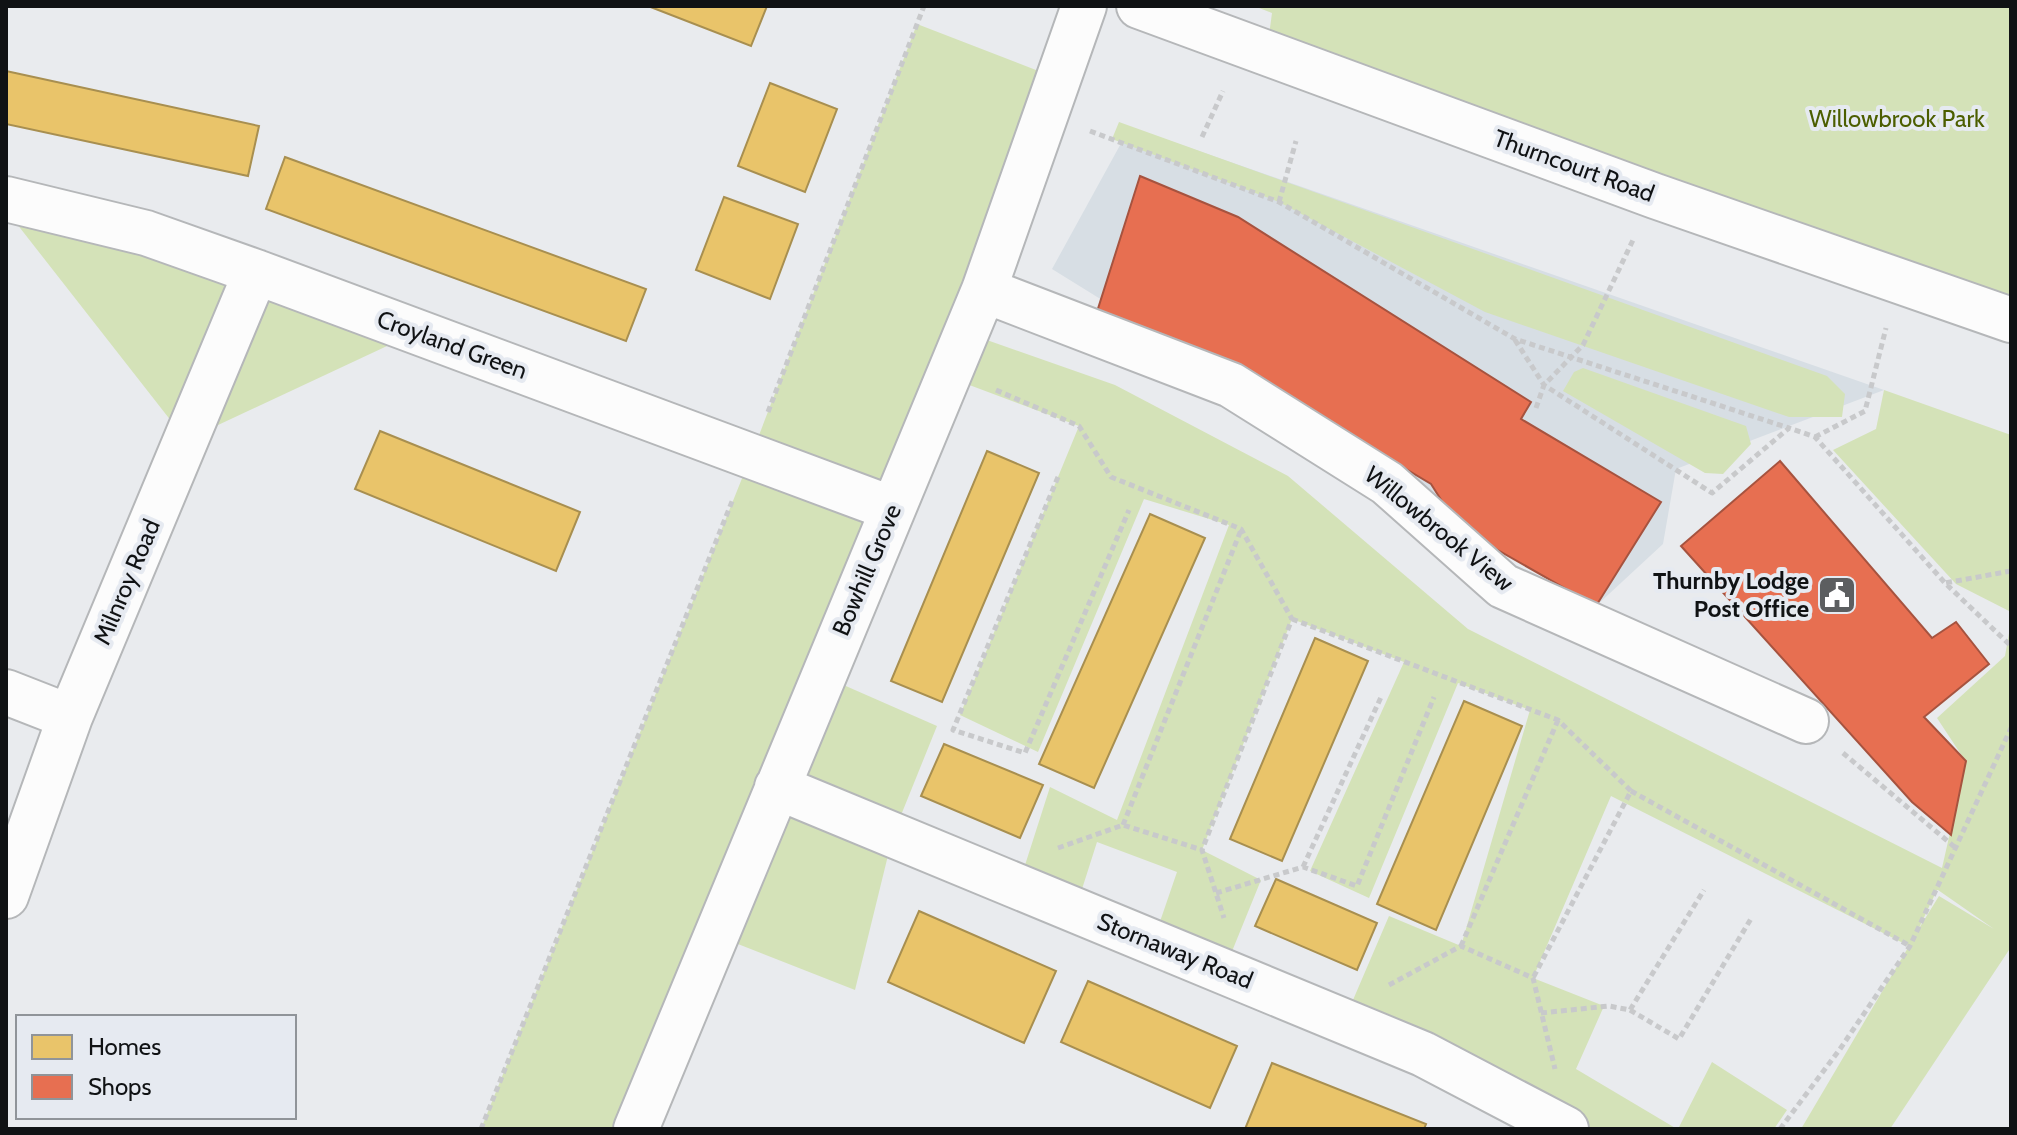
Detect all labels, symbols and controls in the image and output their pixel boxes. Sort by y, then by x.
park label: Willowbrook Park [1809,104,1985,133]
street label: Thurncourt Road [1490,123,1658,208]
street label: Croyland Green [373,304,531,385]
street label: Willowbrook View [1359,460,1520,598]
street label: Bowhill Grove [826,500,907,640]
street label: Milnroy Road [87,515,166,649]
place label: Thurnby Lodge Post Office [1653,566,1809,623]
public building icon: Thurnby Lodge Post Office [1816,574,1858,616]
street label: Stornaway Road [1093,906,1257,995]
legend [16,1015,296,1119]
text: Homes [88,1032,161,1061]
text: Shops [88,1072,151,1101]

